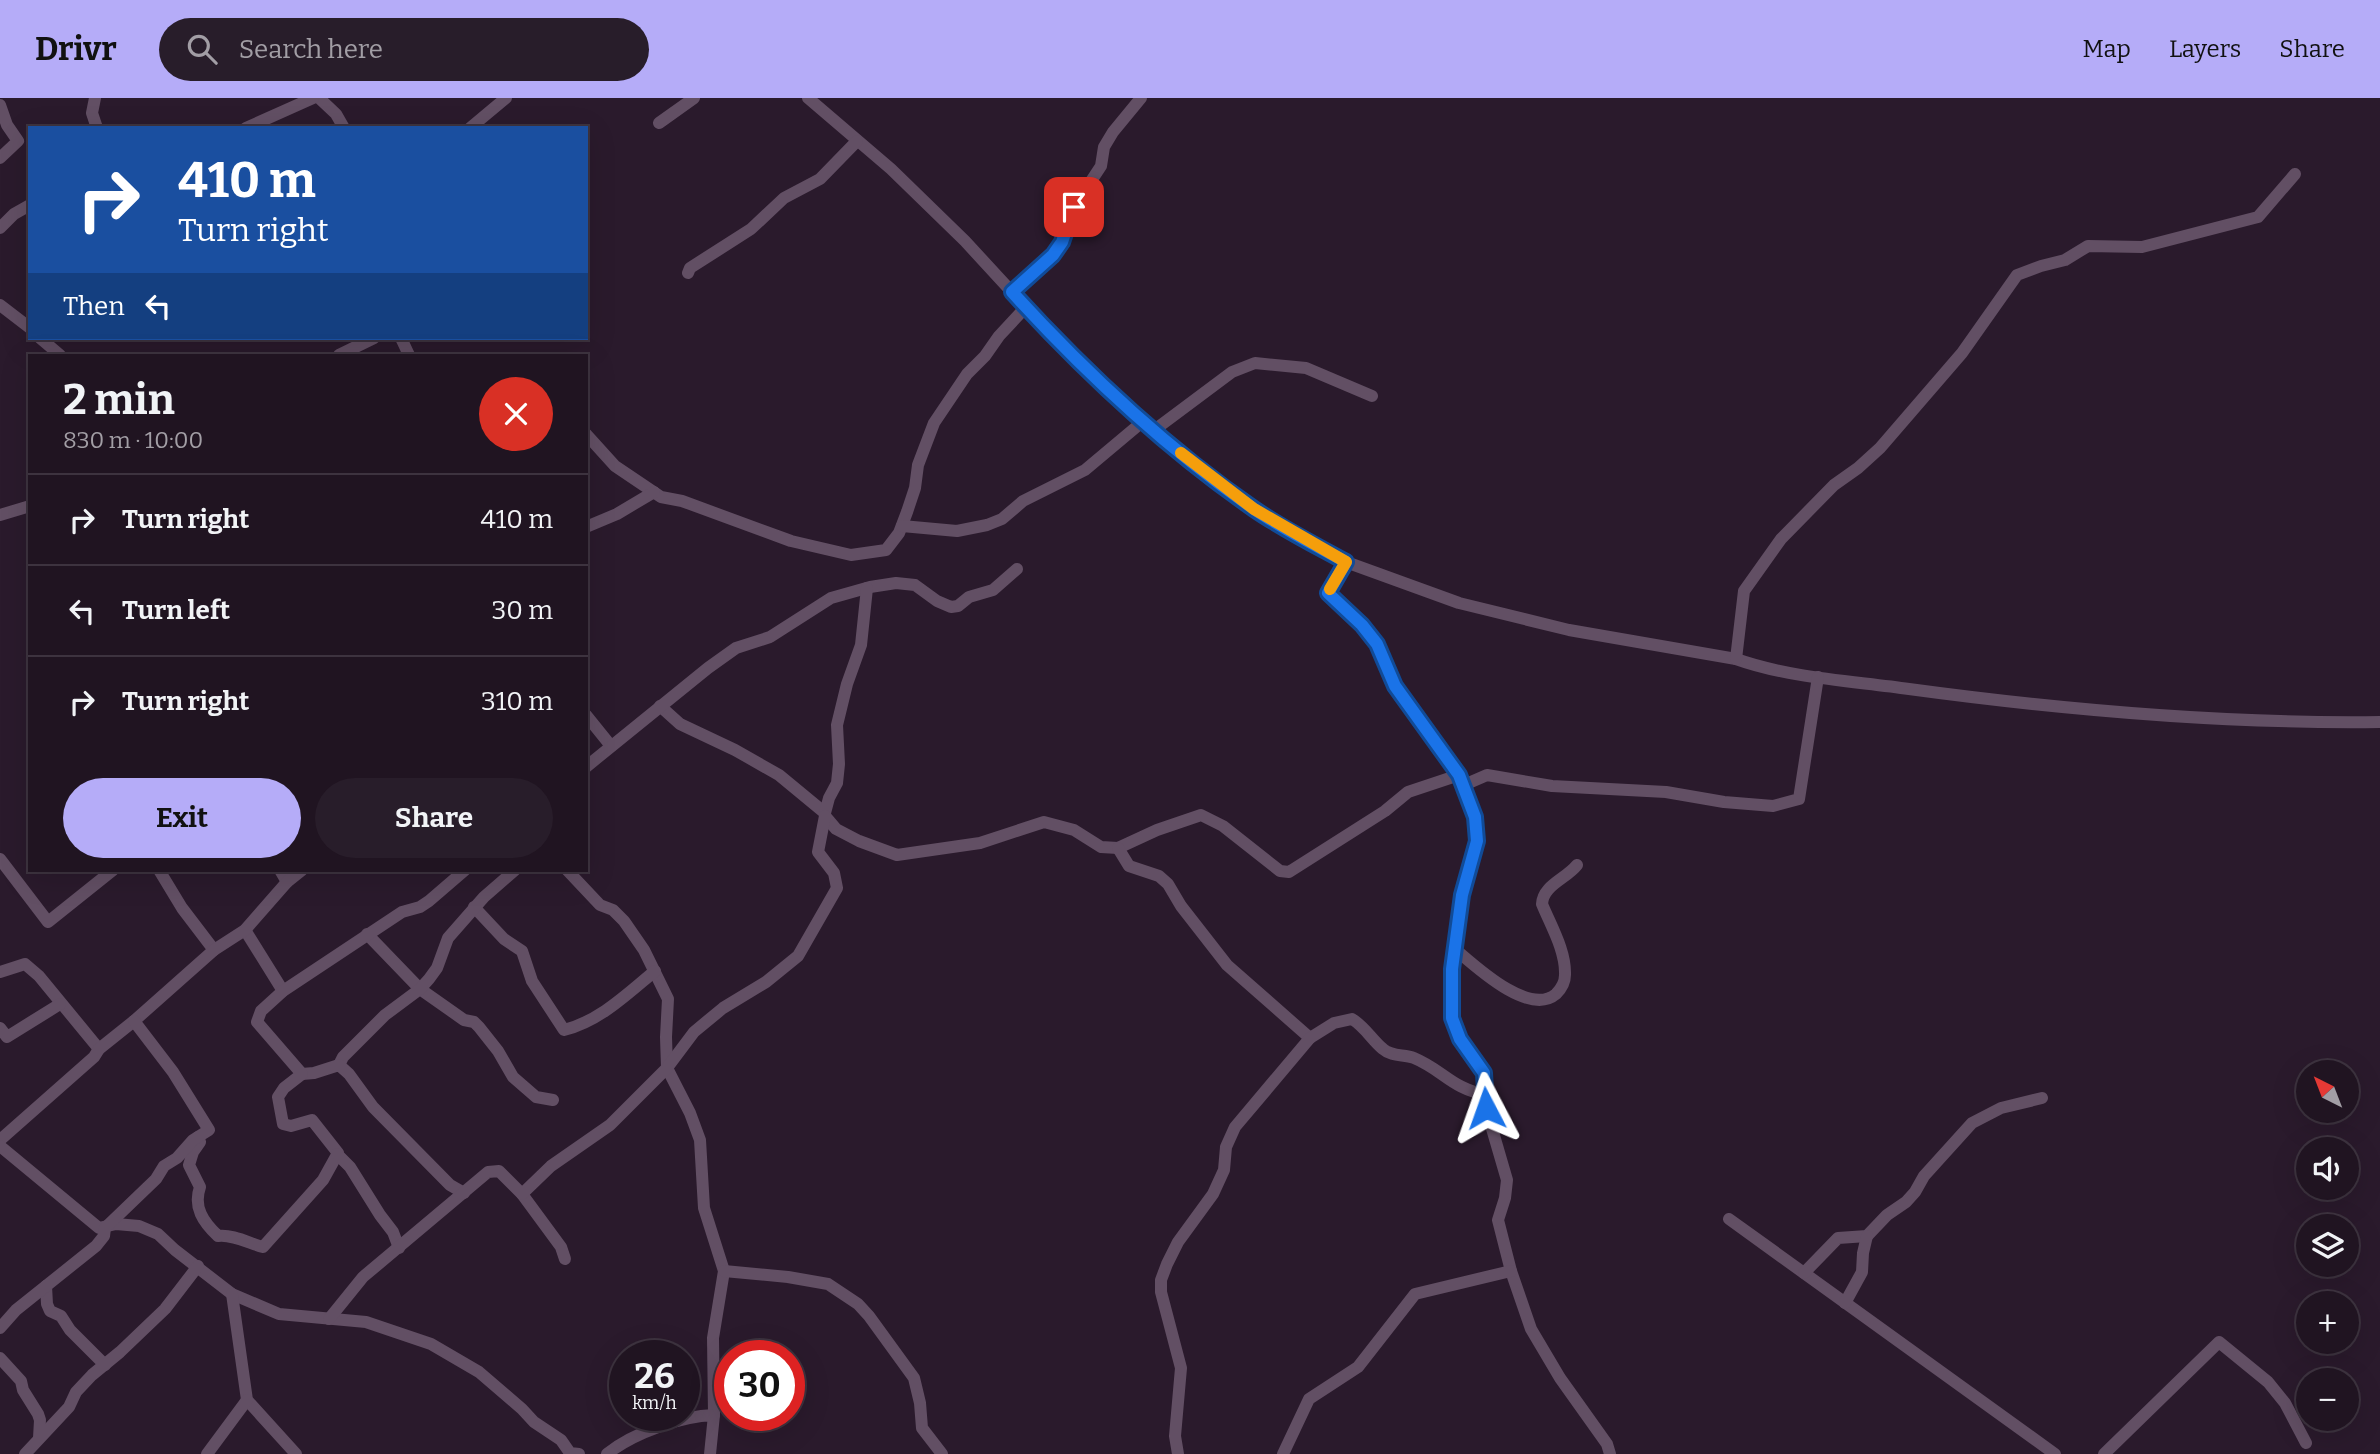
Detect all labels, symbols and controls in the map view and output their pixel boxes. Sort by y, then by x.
search box [159,18,649,81]
text: Drivr [35,29,117,69]
icon: search [183,30,221,68]
text: Search here [239,34,383,65]
text: Map [2083,35,2131,63]
text: Layers [2169,35,2241,63]
text: Share [2279,35,2345,63]
text: 410 m [178,151,316,210]
icon: right [63,154,154,245]
pin [1044,177,1104,237]
icon: arrive [1055,188,1093,226]
text: Turn right [178,211,329,249]
icon: left [139,287,177,325]
text: Then [63,291,125,322]
text: 2 min [63,375,175,425]
button: close [479,377,553,451]
text: 830 m · 10:00 [63,426,203,454]
icon: right [63,501,101,539]
text: Turn right [122,504,249,535]
text: 410 m [481,504,553,535]
icon: left [63,592,101,630]
text: Turn left [122,595,230,626]
text: 30 m [492,595,553,626]
icon: right [63,683,101,721]
text: Turn right [122,686,249,717]
text: 310 m [481,686,553,717]
button: Exit [63,778,301,858]
button: Share [315,778,553,858]
north arrow [2296,1060,2359,1124]
map controls [2296,1060,2359,1431]
position arrow [1449,1071,1523,1145]
button: sound [2296,1137,2359,1200]
button: layers [2296,1214,2359,1277]
button: + [2296,1291,2359,1354]
speed limit sign: 30 [714,1340,805,1431]
text: 26 [634,1355,675,1397]
button: − [2296,1368,2359,1431]
text: km/h [632,1392,677,1414]

